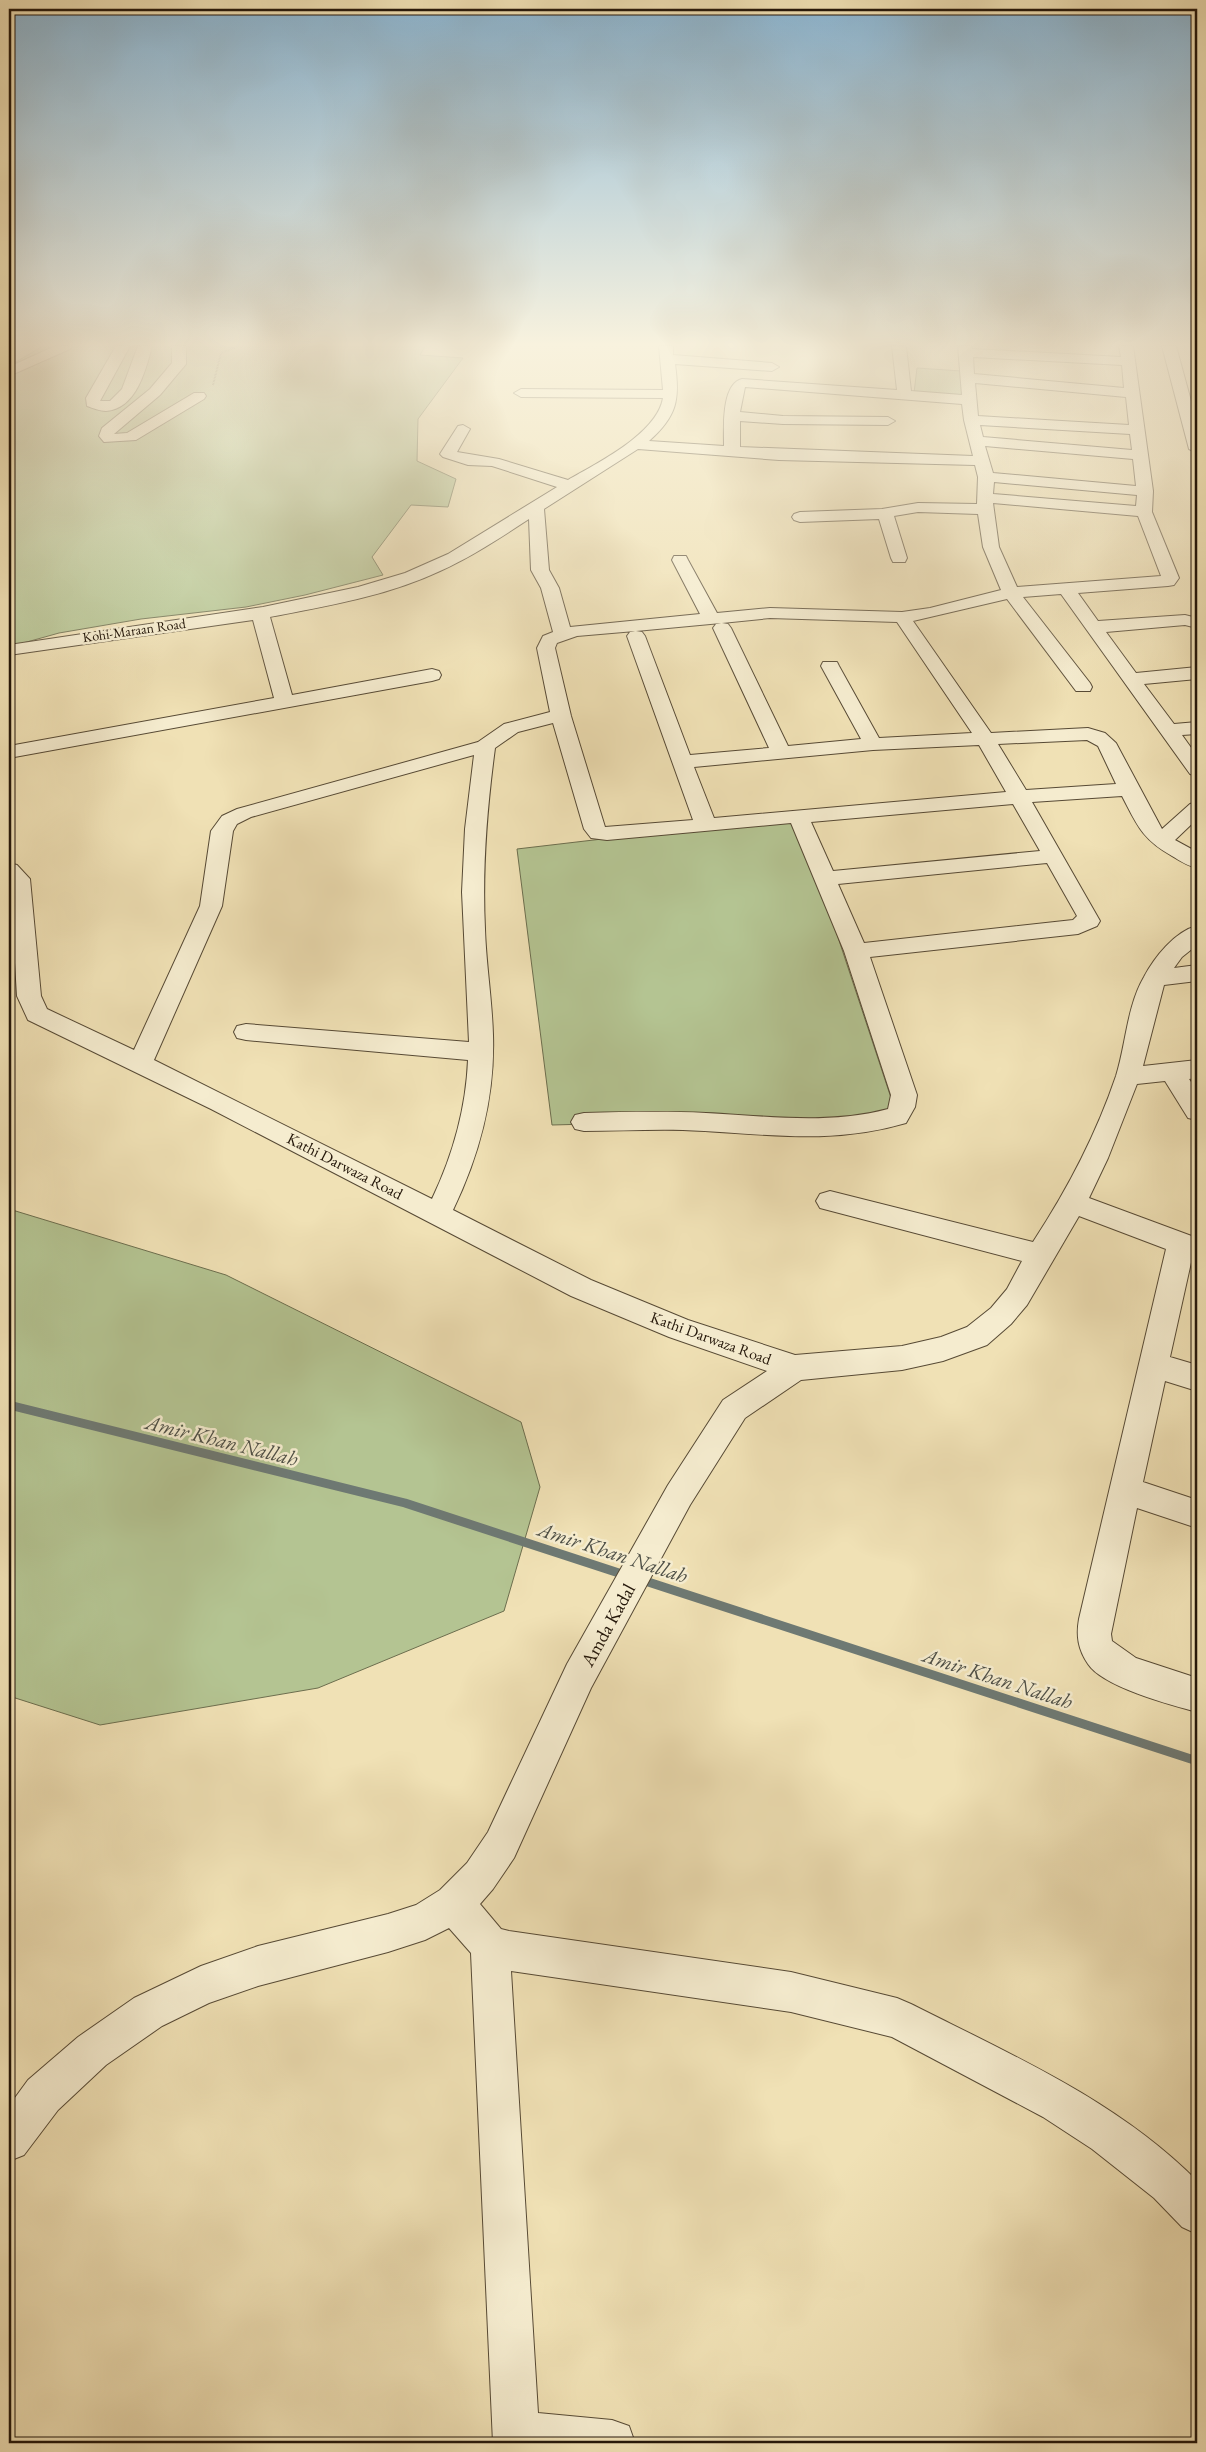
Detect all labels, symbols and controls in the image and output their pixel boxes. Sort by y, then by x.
street label: Kohi-Maraan Road [81,614,188,646]
street label: Kathi Darwaza Road [283,1128,407,1205]
street label: Kathi Darwaza Road [648,1306,775,1370]
water label: Amir Khan Nallah [141,1408,301,1472]
water label: Amir Khan Nallah [533,1514,691,1589]
street label: Amda Kadal [574,1579,641,1672]
water label: Amir Khan Nallah [918,1640,1076,1715]

